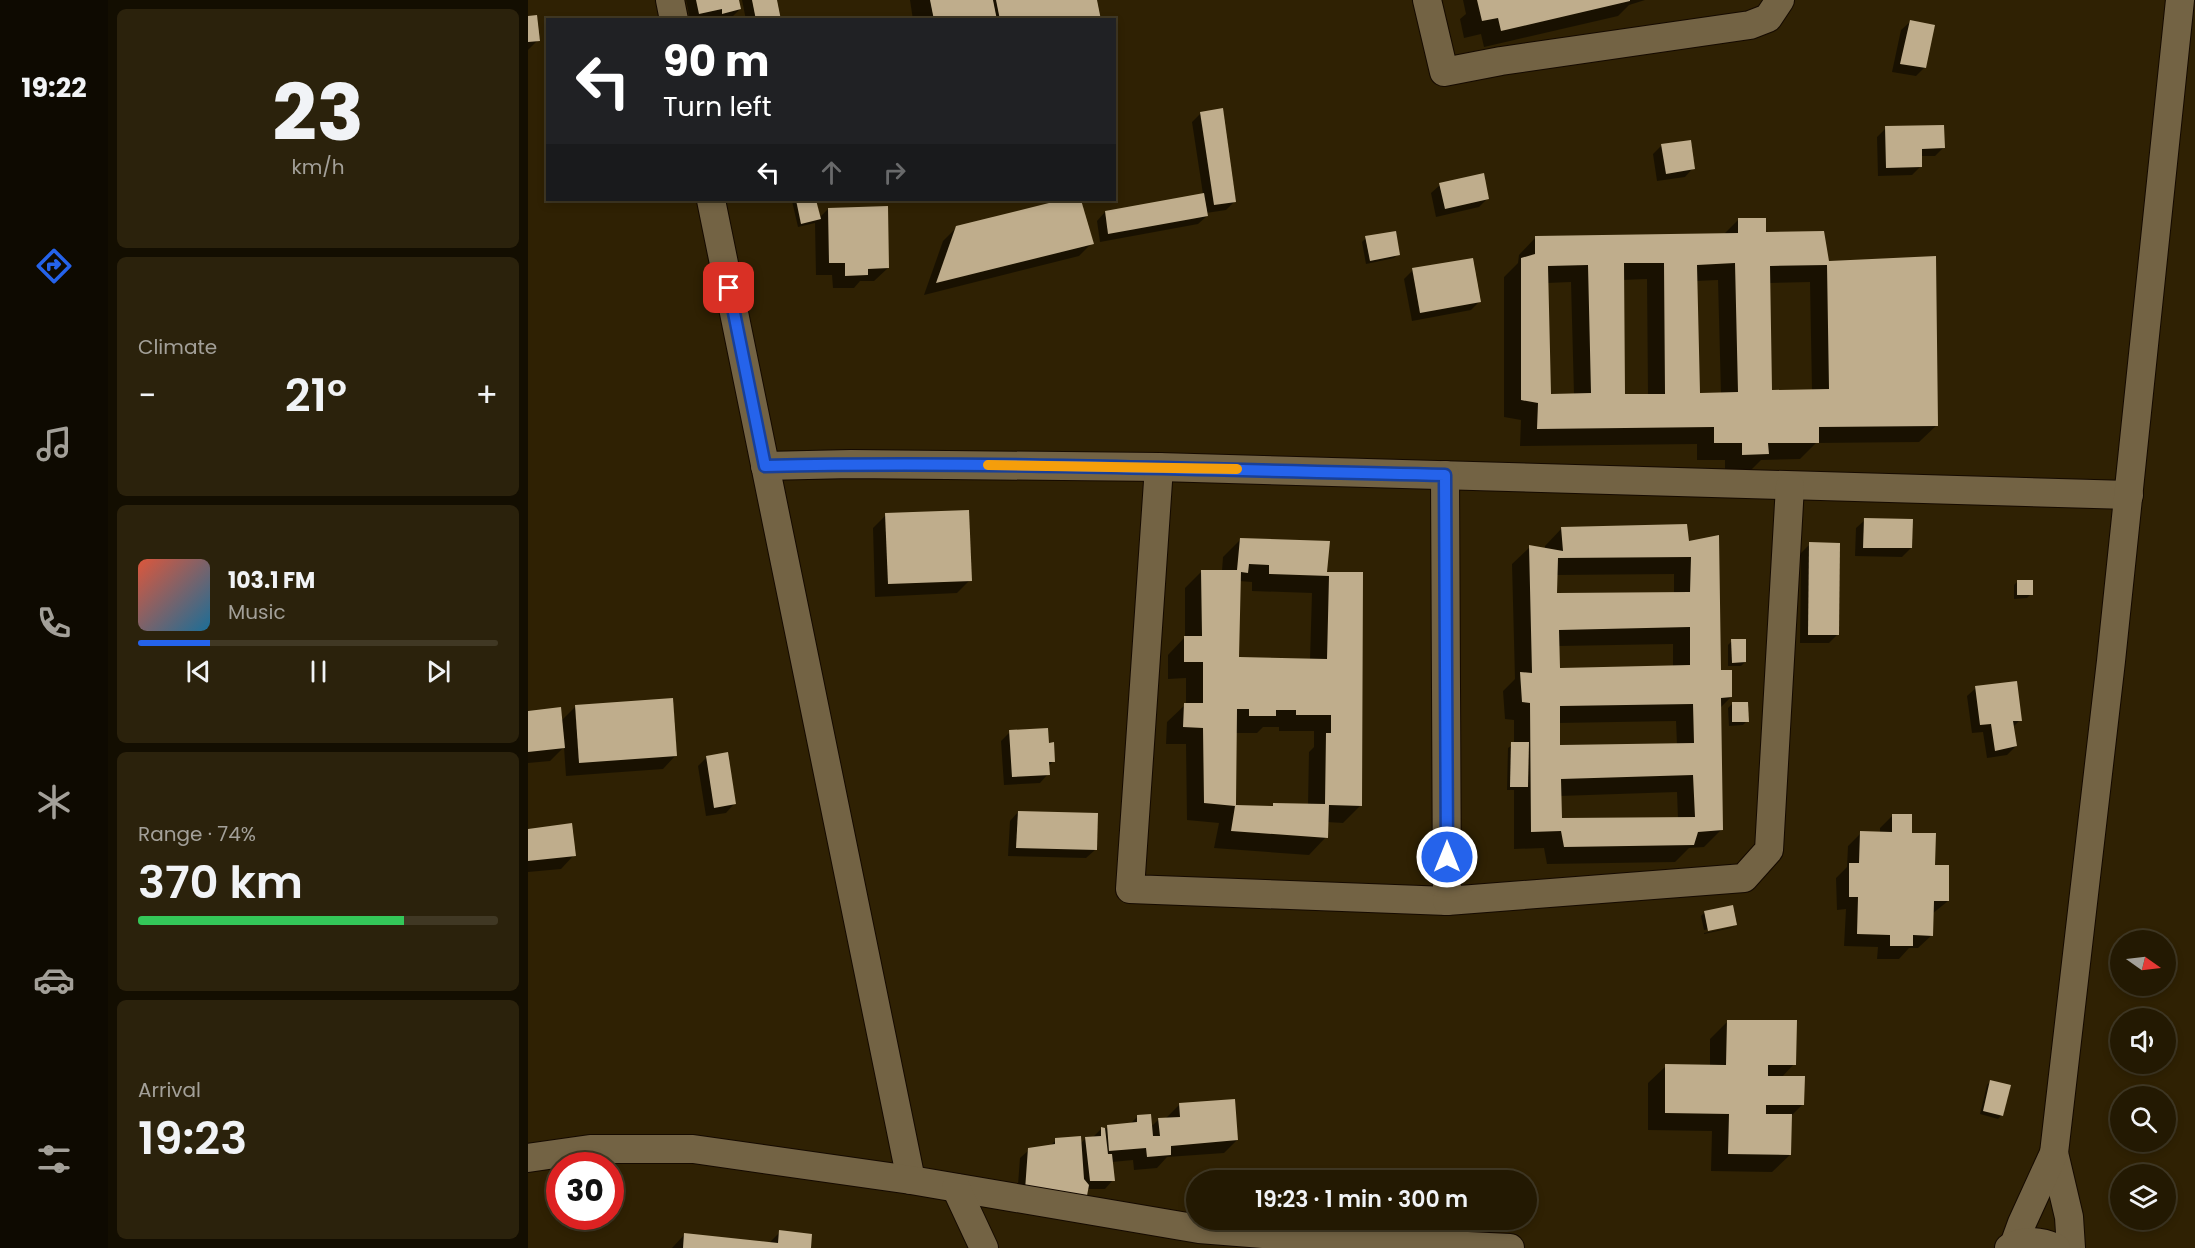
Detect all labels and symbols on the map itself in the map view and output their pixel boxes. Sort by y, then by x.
pin [703,262,754,313]
position arrow [1415,825,1479,889]
north arrow [2110,930,2176,996]
speed limit sign: 30 [546,1152,624,1230]

